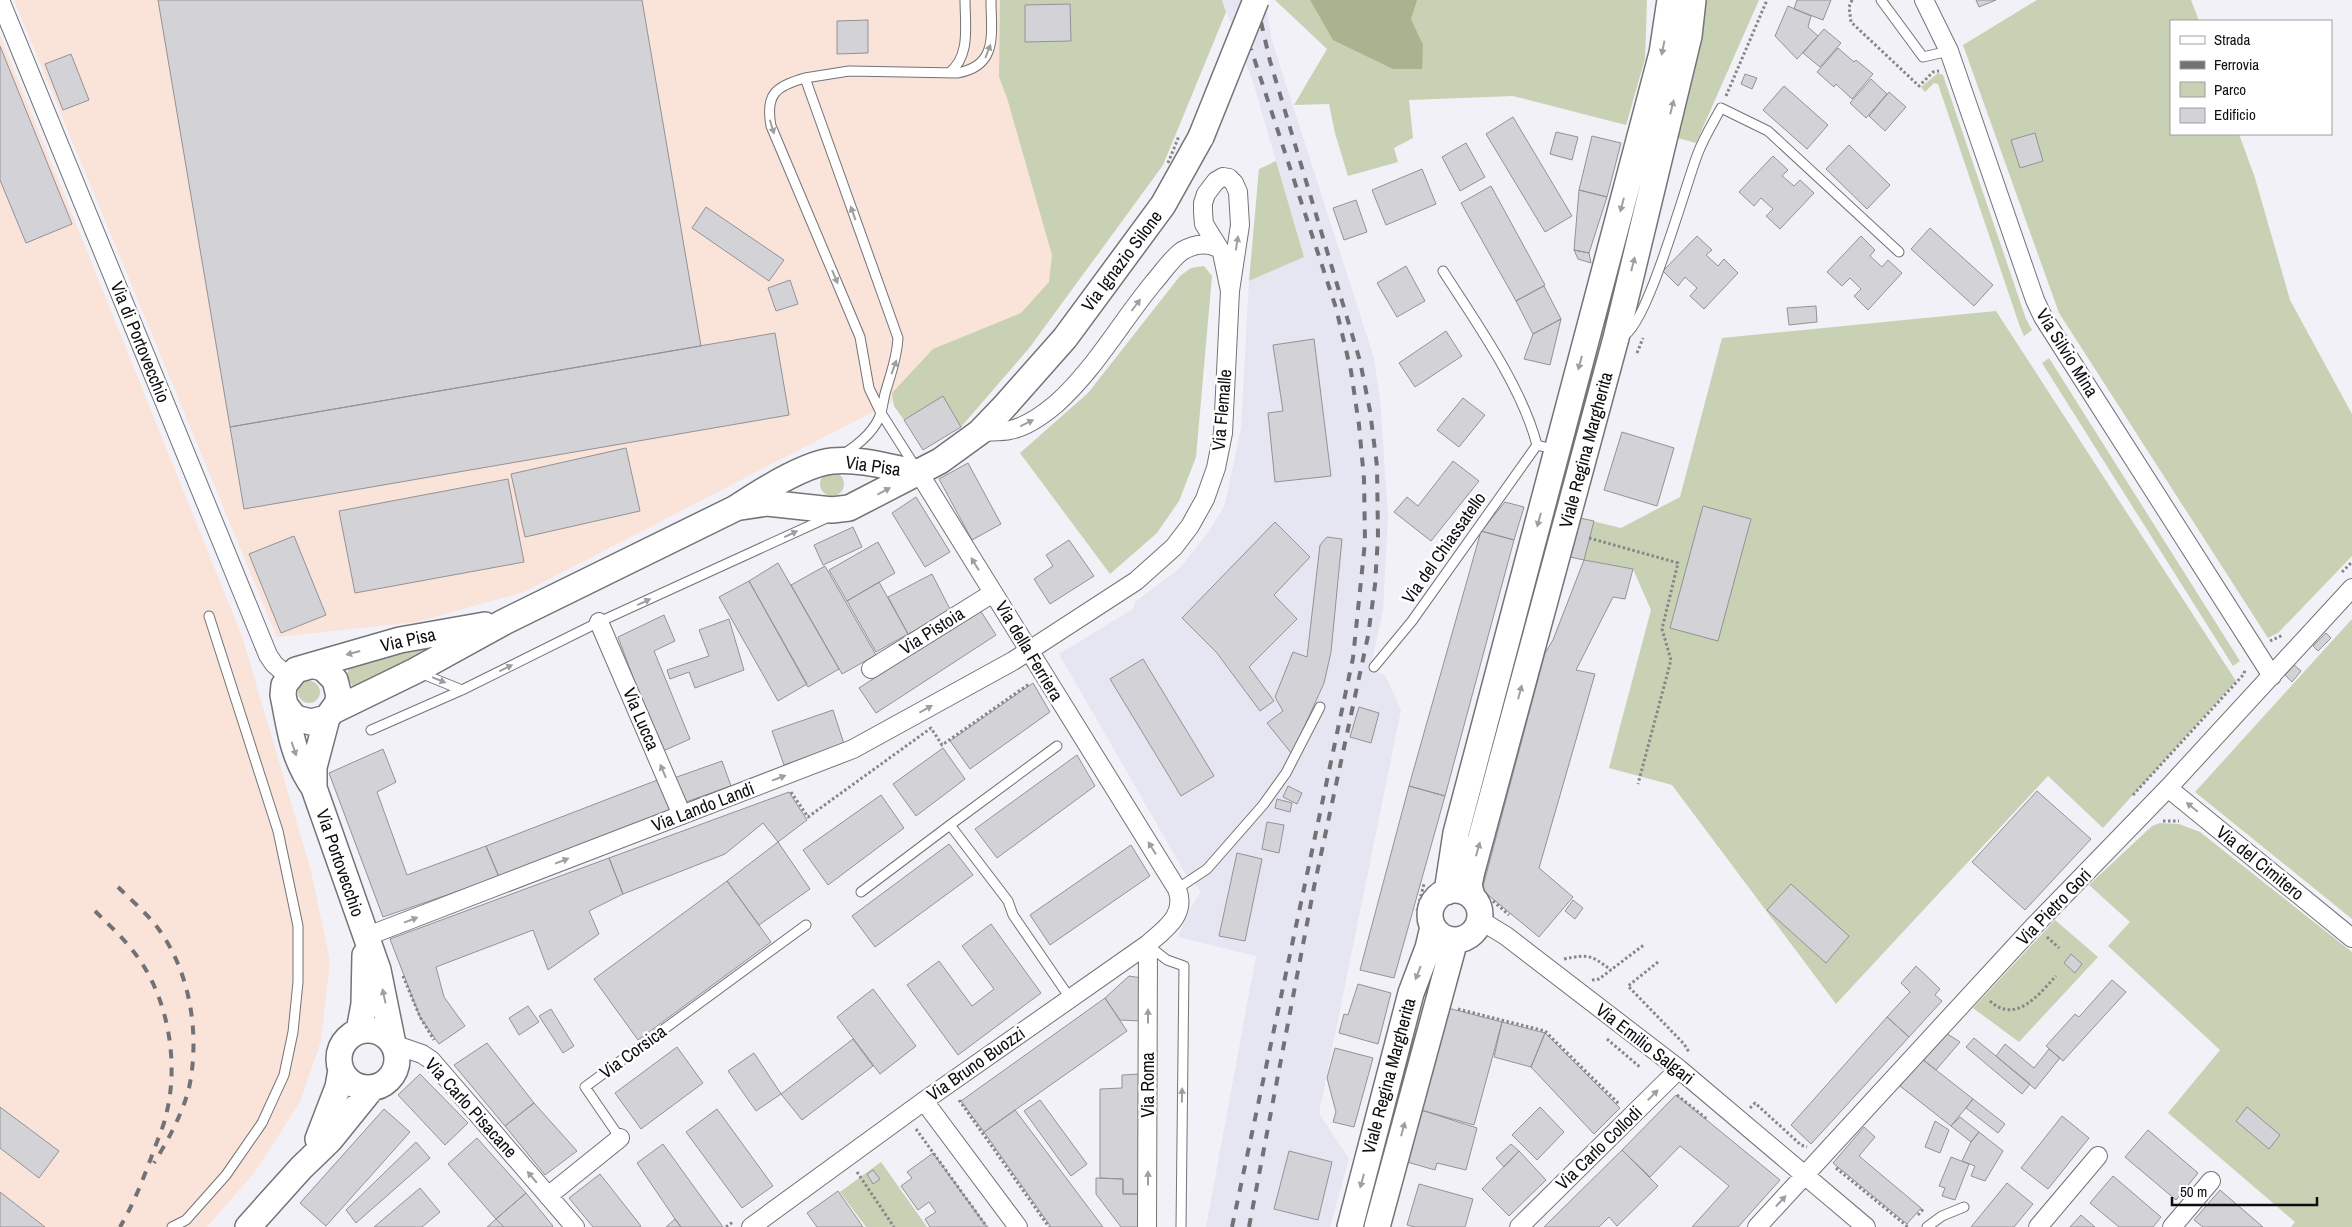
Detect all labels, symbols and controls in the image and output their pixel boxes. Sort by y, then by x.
legend [2170,20,2332,135]
text: Strada [2214,29,2250,50]
one-way arrow [1659,41,1667,56]
one-way arrow [984,43,992,58]
text: Ferrovia [2214,54,2259,75]
text: Parco [2214,79,2246,100]
one-way arrow [1668,99,1676,114]
text: Edificio [2214,104,2256,125]
one-way arrow [769,120,777,135]
one-way arrow [1618,198,1626,213]
one-way arrow [849,205,856,220]
street label: Via Ignazio Silone [1075,205,1168,316]
one-way arrow [1234,235,1242,251]
one-way arrow [1629,257,1637,272]
one-way arrow [831,270,839,284]
street label: Via di Portovecchio [105,278,176,406]
one-way arrow [1131,298,1141,312]
street label: Via Silvio Mina [2030,304,2104,402]
one-way arrow [1576,355,1584,370]
one-way arrow [891,359,898,374]
street label: Via Flemalle [1205,368,1238,452]
street label: Viale Regina Margherita [1553,369,1618,531]
one-way arrow [1020,418,1034,426]
street label: Via Pisa [844,449,902,482]
one-way arrow [877,487,891,495]
street label: Via del Chiassatello [1396,487,1491,609]
one-way arrow [1535,512,1543,527]
one-way arrow [784,530,798,538]
one-way arrow [971,557,980,570]
street label: Via della Ferriera [990,596,1069,706]
one-way arrow [637,598,651,606]
street label: Via Pistoia [895,601,969,660]
street label: Via Pisa [378,622,438,658]
one-way arrow [346,649,361,657]
one-way arrow [499,664,513,672]
one-way arrow [432,677,446,685]
street label: Via Lucca [617,684,666,754]
one-way arrow [1517,685,1525,700]
one-way arrow [919,705,934,713]
one-way arrow [291,741,299,756]
one-way arrow [658,764,666,778]
one-way arrow [772,774,787,781]
street label: Via Lando Landi [648,775,758,838]
one-way arrow [2186,802,2199,813]
street label: Via Portovecchio [310,806,371,920]
street label: Via del Cimitero [2211,819,2310,906]
one-way arrow [1474,841,1482,856]
one-way arrow [1147,842,1156,855]
one-way arrow [555,857,570,865]
street label: Via Pietro Gori [2011,863,2097,951]
one-way arrow [404,916,419,924]
one-way arrow [1414,966,1421,981]
one-way arrow [380,988,388,1003]
street label: Viale Regina Margherita [1356,995,1421,1157]
street label: Via Emilio Salgari [1591,997,1700,1090]
one-way arrow [1144,1008,1152,1024]
street label: Via Corsica [594,1019,671,1084]
street label: Via Bruno Buozzi [922,1020,1030,1107]
street label: Via Carlo Pisacane [420,1052,523,1163]
street label: Via Roma [1135,1052,1160,1118]
one-way arrow [1178,1087,1186,1103]
one-way arrow [1647,1089,1659,1101]
street label: Via Carlo Collodi [1550,1100,1647,1195]
one-way arrow [1400,1122,1408,1137]
one-way arrow [1144,1170,1152,1186]
one-way arrow [526,1171,538,1183]
one-way arrow [1357,1173,1365,1188]
scale bar [2172,1174,2317,1206]
text: 50 m [2180,1181,2207,1202]
one-way arrow [1775,1196,1787,1208]

